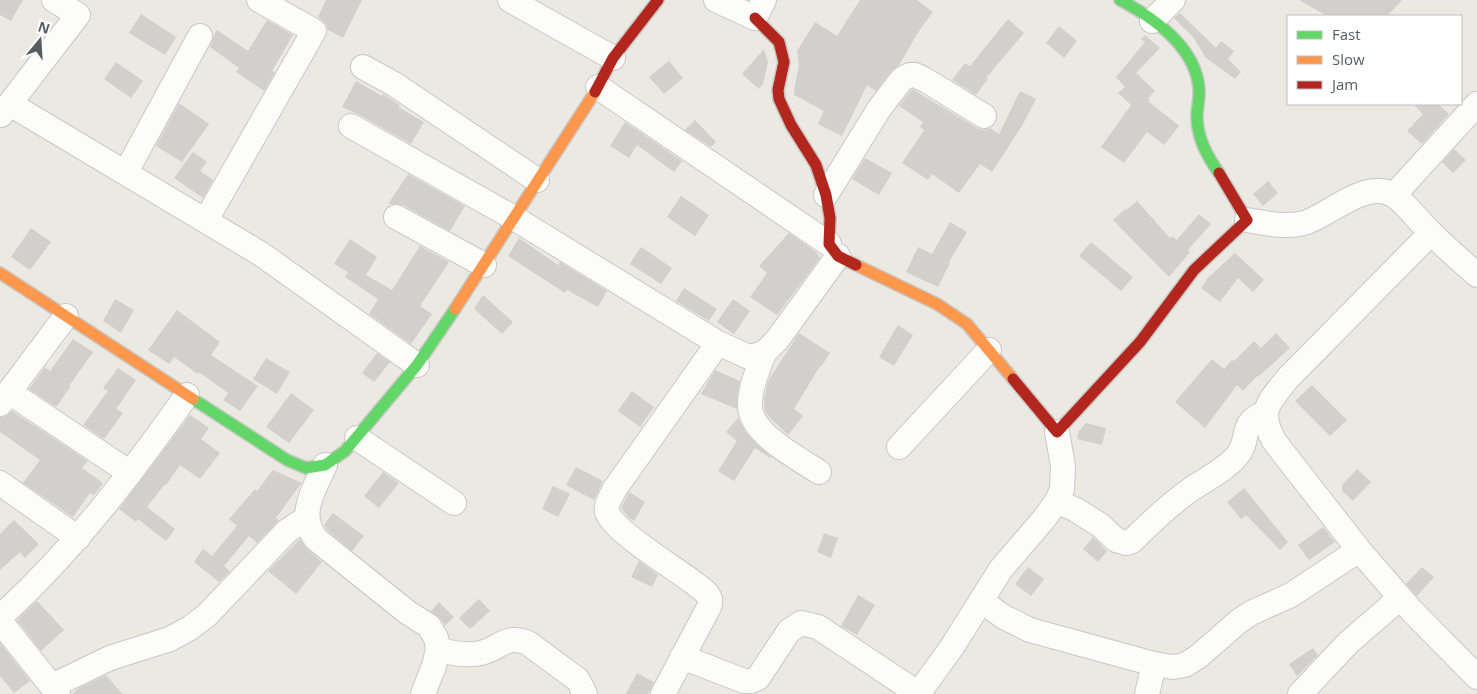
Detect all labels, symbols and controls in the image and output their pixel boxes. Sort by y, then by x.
north arrow [15,15,65,65]
legend [1287,15,1462,105]
text: N [36,16,53,38]
text: Fast [1332,24,1361,44]
text: Slow [1332,49,1365,69]
text: Jam [1330,74,1358,94]

